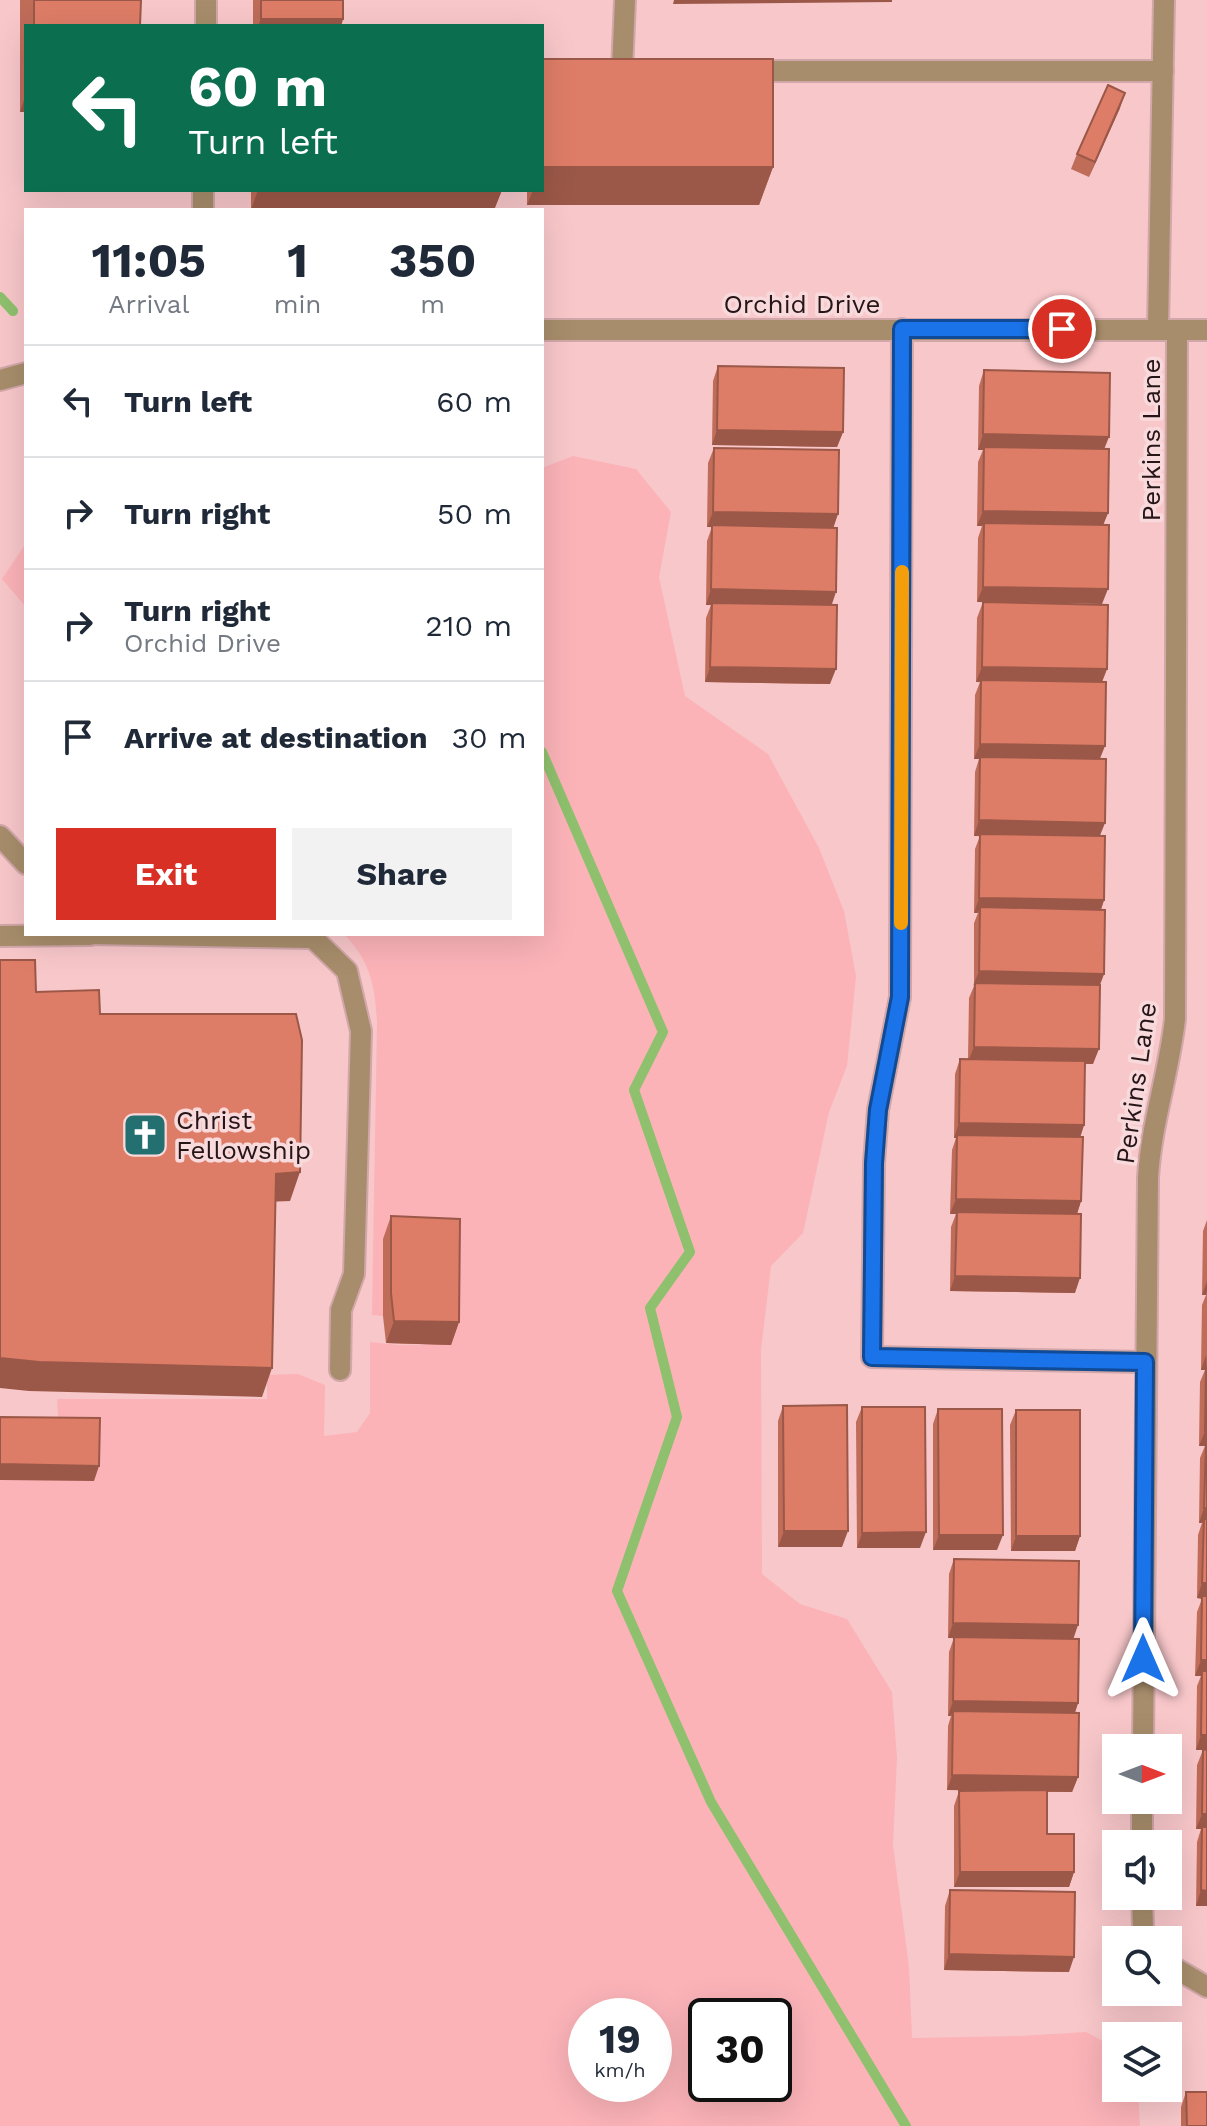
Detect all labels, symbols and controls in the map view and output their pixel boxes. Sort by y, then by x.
text: 60 m [188,54,327,120]
icon: left [56,56,160,160]
text: Turn left [188,121,338,163]
text: 11:05 [92,232,206,289]
text: 1 [287,232,308,289]
text: 350 [389,232,476,289]
text: Arrival [108,289,189,319]
text: min [274,289,321,319]
text: m [420,289,445,319]
street label: Orchid Drive [724,289,880,319]
pin [1028,295,1096,363]
icon: arrive [1040,307,1084,351]
street label: Perkins Lane [1136,359,1166,521]
icon: left [56,379,100,423]
text: Turn left [124,384,252,419]
text: 60 m [436,384,512,419]
icon: right [56,491,100,535]
text: Turn right [124,496,270,531]
text: 50 m [437,496,512,531]
text: Turn right [124,593,270,628]
icon: right [56,603,100,647]
text: 210 m [425,608,512,643]
text: Orchid Drive [124,628,281,658]
icon: arrive [56,715,100,759]
text: Arrive at destination [124,720,428,755]
text: 30 m [452,720,527,755]
button: Exit [56,828,276,920]
button: Share [292,828,512,920]
street label: Perkins Lane [1110,1000,1162,1166]
place label: Christ Fellowship [176,1105,311,1165]
church icon: Christ Fellowship [121,1111,169,1159]
position arrow [1101,1617,1185,1701]
north arrow [1102,1734,1182,1814]
map controls [1102,1734,1182,2102]
button: sound [1102,1830,1182,1910]
button: search [1102,1926,1182,2006]
speed limit sign: 30 [688,1998,792,2102]
text: 19 [599,2016,641,2063]
button: layers [1102,2022,1182,2102]
text: km/h [594,2058,646,2082]

